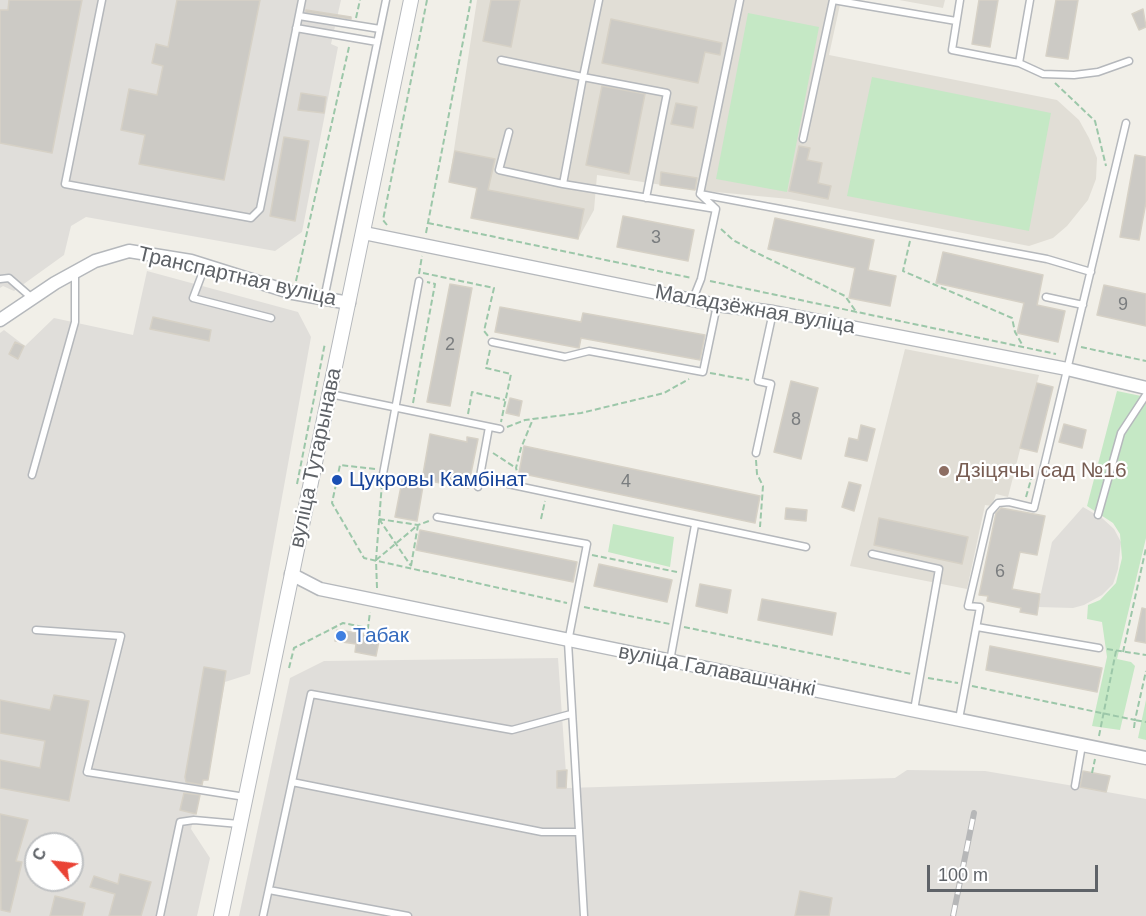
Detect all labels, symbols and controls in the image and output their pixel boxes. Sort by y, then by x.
house number: 3 [651,227,661,249]
street label: Транспартная вуліца [135,242,339,312]
street label: Маладзёжная вуліца [653,280,857,340]
house number: 9 [1118,294,1128,316]
house number: 2 [445,334,455,356]
street label: вуліца Тутарынава [285,366,347,550]
house number: 8 [791,409,801,431]
place label: Дзіцячы сад №16 [956,458,1127,484]
marker: Дзіцячы сад №16 [937,464,951,478]
place label: Цукровы Камбінат [349,467,527,493]
house number: 4 [621,471,631,493]
marker: Цукровы Камбінат [330,473,344,487]
house number: 6 [995,561,1005,583]
place label: Табак [353,623,409,649]
marker: Табак [334,629,348,643]
street label: вуліца Галавашчанкі [616,640,818,702]
north arrow [24,832,84,892]
text: С [29,845,50,863]
scale bar [930,853,1101,891]
text: 100 m [938,865,988,885]

